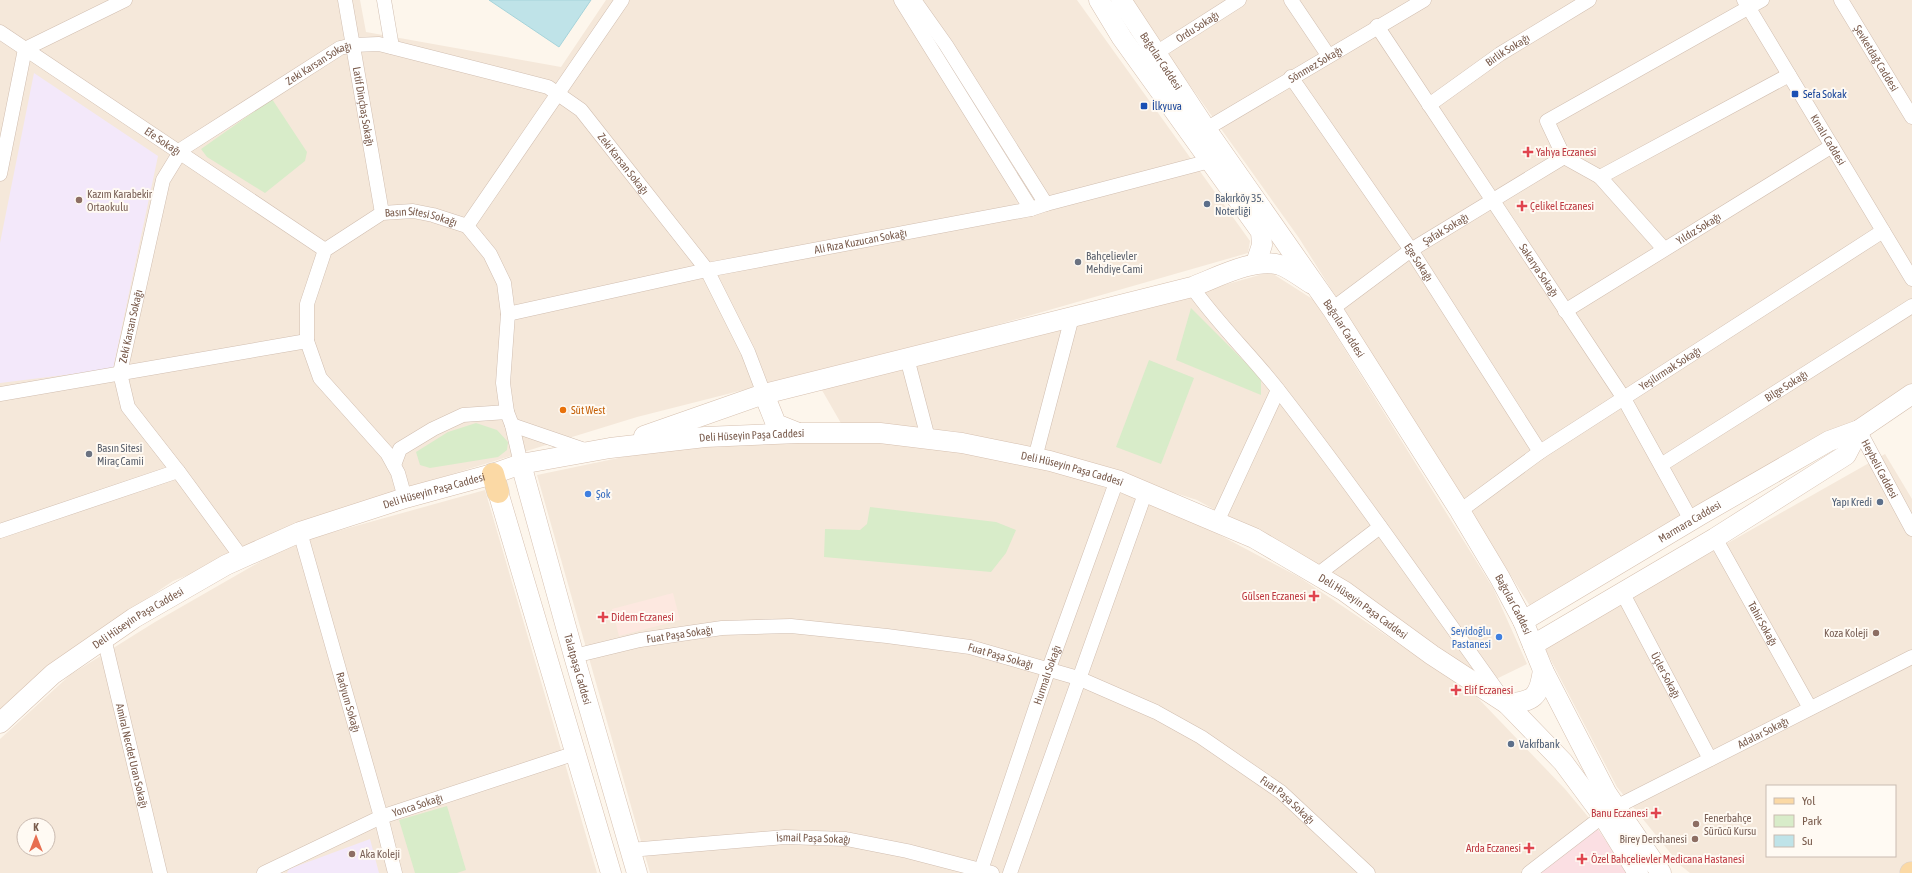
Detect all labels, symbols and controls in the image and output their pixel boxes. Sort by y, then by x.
street label: Ordu Sokağı [1174,8,1221,45]
street label: Şevketdağ Caddesi [1852,23,1901,93]
street label: Bağcılar Caddesi [1138,30,1184,92]
street label: Birlik Sokağı [1483,31,1532,68]
street label: Zeki Karsan Sokağı [283,40,353,87]
street label: Sönmez Sokağı [1286,44,1344,85]
street label: Latif Dinçbaş Sokağı [351,66,376,147]
place label: Sefa Sokak [1803,88,1847,100]
marker: Sefa Sokak [1790,89,1800,99]
place label: İlkyuva [1152,100,1182,112]
marker: İlkyuva [1139,101,1149,111]
street label: Kınalı Caddesi [1808,112,1848,167]
street label: Efe Sokağı [142,125,183,158]
street label: Zeki Karsan Sokağı [595,130,651,197]
place label: Yahya Eczanesi [1536,146,1596,158]
marker: Yahya Eczanesi [1523,147,1533,157]
place label: Kazım Karabekir Ortaokulu [87,188,153,213]
place label: Bakırköy 35. Noterliği [1215,192,1264,217]
marker: Kazım Karabekir Ortaokulu [74,195,84,205]
marker: Bakırköy 35. Noterliği [1202,199,1212,209]
place label: Çelikel Eczanesi [1530,200,1594,212]
marker: Çelikel Eczanesi [1517,201,1527,211]
street label: Basın Sitesi Sokağı [384,205,459,228]
street label: Yıldız Sokağı [1674,210,1723,247]
street label: Şafak Sokağı [1420,211,1471,247]
street label: Ali Rıza Kuzucan Sokağı [813,227,908,256]
street label: Ege Sokağı [1402,241,1435,283]
street label: Sakarya Sokağı [1517,241,1561,299]
place label: Bahçelievler Mehdiye Cami [1086,250,1143,275]
marker: Bahçelievler Mehdiye Cami [1073,257,1083,267]
street label: Zeki Karsan Sokağı [116,288,144,364]
street label: Bağcılar Caddesi [1321,297,1367,359]
street label: Yeşilırmak Sokağı [1637,344,1703,392]
street label: Bilge Sokağı [1762,368,1810,404]
place label: Süt West [571,404,605,416]
marker: Süt West [558,405,568,415]
street label: Deli Hüseyin Paşa Caddesi [698,427,804,444]
street label: Heybeli Caddesi [1859,437,1900,500]
place label: Basın Sitesi Miraç Camii [97,442,144,467]
marker: Basın Sitesi Miraç Camii [84,449,94,459]
street label: Deli Hüseyin Paşa Caddesi [1020,449,1125,488]
street label: Deli Hüseyin Paşa Caddesi [381,471,486,511]
place label: Şok [596,488,611,500]
marker: Şok [583,489,593,499]
place label: Yapı Kredi [1832,496,1872,508]
marker: Yapı Kredi [1875,497,1885,507]
street label: Marmara Caddesi [1656,499,1723,545]
street label: Deli Hüseyin Paşa Caddesi [1317,571,1410,641]
street label: Bağcılar Caddesi [1493,572,1534,636]
street label: Deli Hüseyin Paşa Caddesi [90,585,186,651]
place label: Gülsen Eczanesi [1242,590,1306,602]
marker: Gülsen Eczanesi [1309,591,1319,601]
street label: Tahir Sokağı [1746,599,1780,648]
place label: Didem Eczanesi [611,611,674,623]
marker: Didem Eczanesi [598,612,608,622]
street label: Fuat Paşa Sokağı [645,623,714,645]
place label: Seyidoğlu Pastanesi [1451,625,1491,650]
place label: Koza Koleji [1824,627,1868,639]
marker: Koza Koleji [1871,628,1881,638]
street label: Talatpaşa Caddesi [562,632,594,706]
marker: Seyidoğlu Pastanesi [1494,632,1504,642]
street label: Fuat Paşa Sokağı [967,641,1035,671]
street label: Hurmalı Sokağı [1031,644,1063,706]
street label: Üçler Sokağı [1649,650,1683,700]
street label: Radyum Sokağı [334,671,363,734]
place label: Elif Eczanesi [1464,684,1513,696]
marker: Elif Eczanesi [1451,685,1461,695]
street label: Amiral Necdet Uran Sokağı [114,702,150,809]
street label: Adalar Sokağı [1735,715,1790,750]
place label: Vakıfbank [1519,738,1560,750]
marker: Vakıfbank [1506,739,1516,749]
street label: Fuat Paşa Sokağı [1258,774,1317,826]
legend [1766,785,1896,857]
street label: Yonca Sokağı [391,791,444,819]
text: Yol [1802,794,1816,808]
place label: Banu Eczanesi [1591,807,1648,819]
marker: Banu Eczanesi [1651,808,1661,818]
place label: Fenerbahçe Sürücü Kursu [1704,812,1756,837]
text: Park [1802,814,1823,828]
north arrow [16,817,56,857]
marker: Fenerbahçe Sürücü Kursu [1691,819,1701,829]
text: K [33,821,39,833]
street label: İsmail Paşa Sokağı [776,831,852,846]
place label: Birey Dershanesi [1620,833,1687,845]
marker: Birey Dershanesi [1690,834,1700,844]
text: Su [1802,834,1813,848]
place label: Arda Eczanesi [1466,842,1521,854]
marker: Arda Eczanesi [1524,843,1534,853]
place label: Aka Koleji [360,848,400,860]
marker: Aka Koleji [347,849,357,859]
marker: Özel Bahçelievler Medicana Hastanesi [1576,853,1588,865]
place label: Özel Bahçelievler Medicana Hastanesi [1591,853,1744,865]

